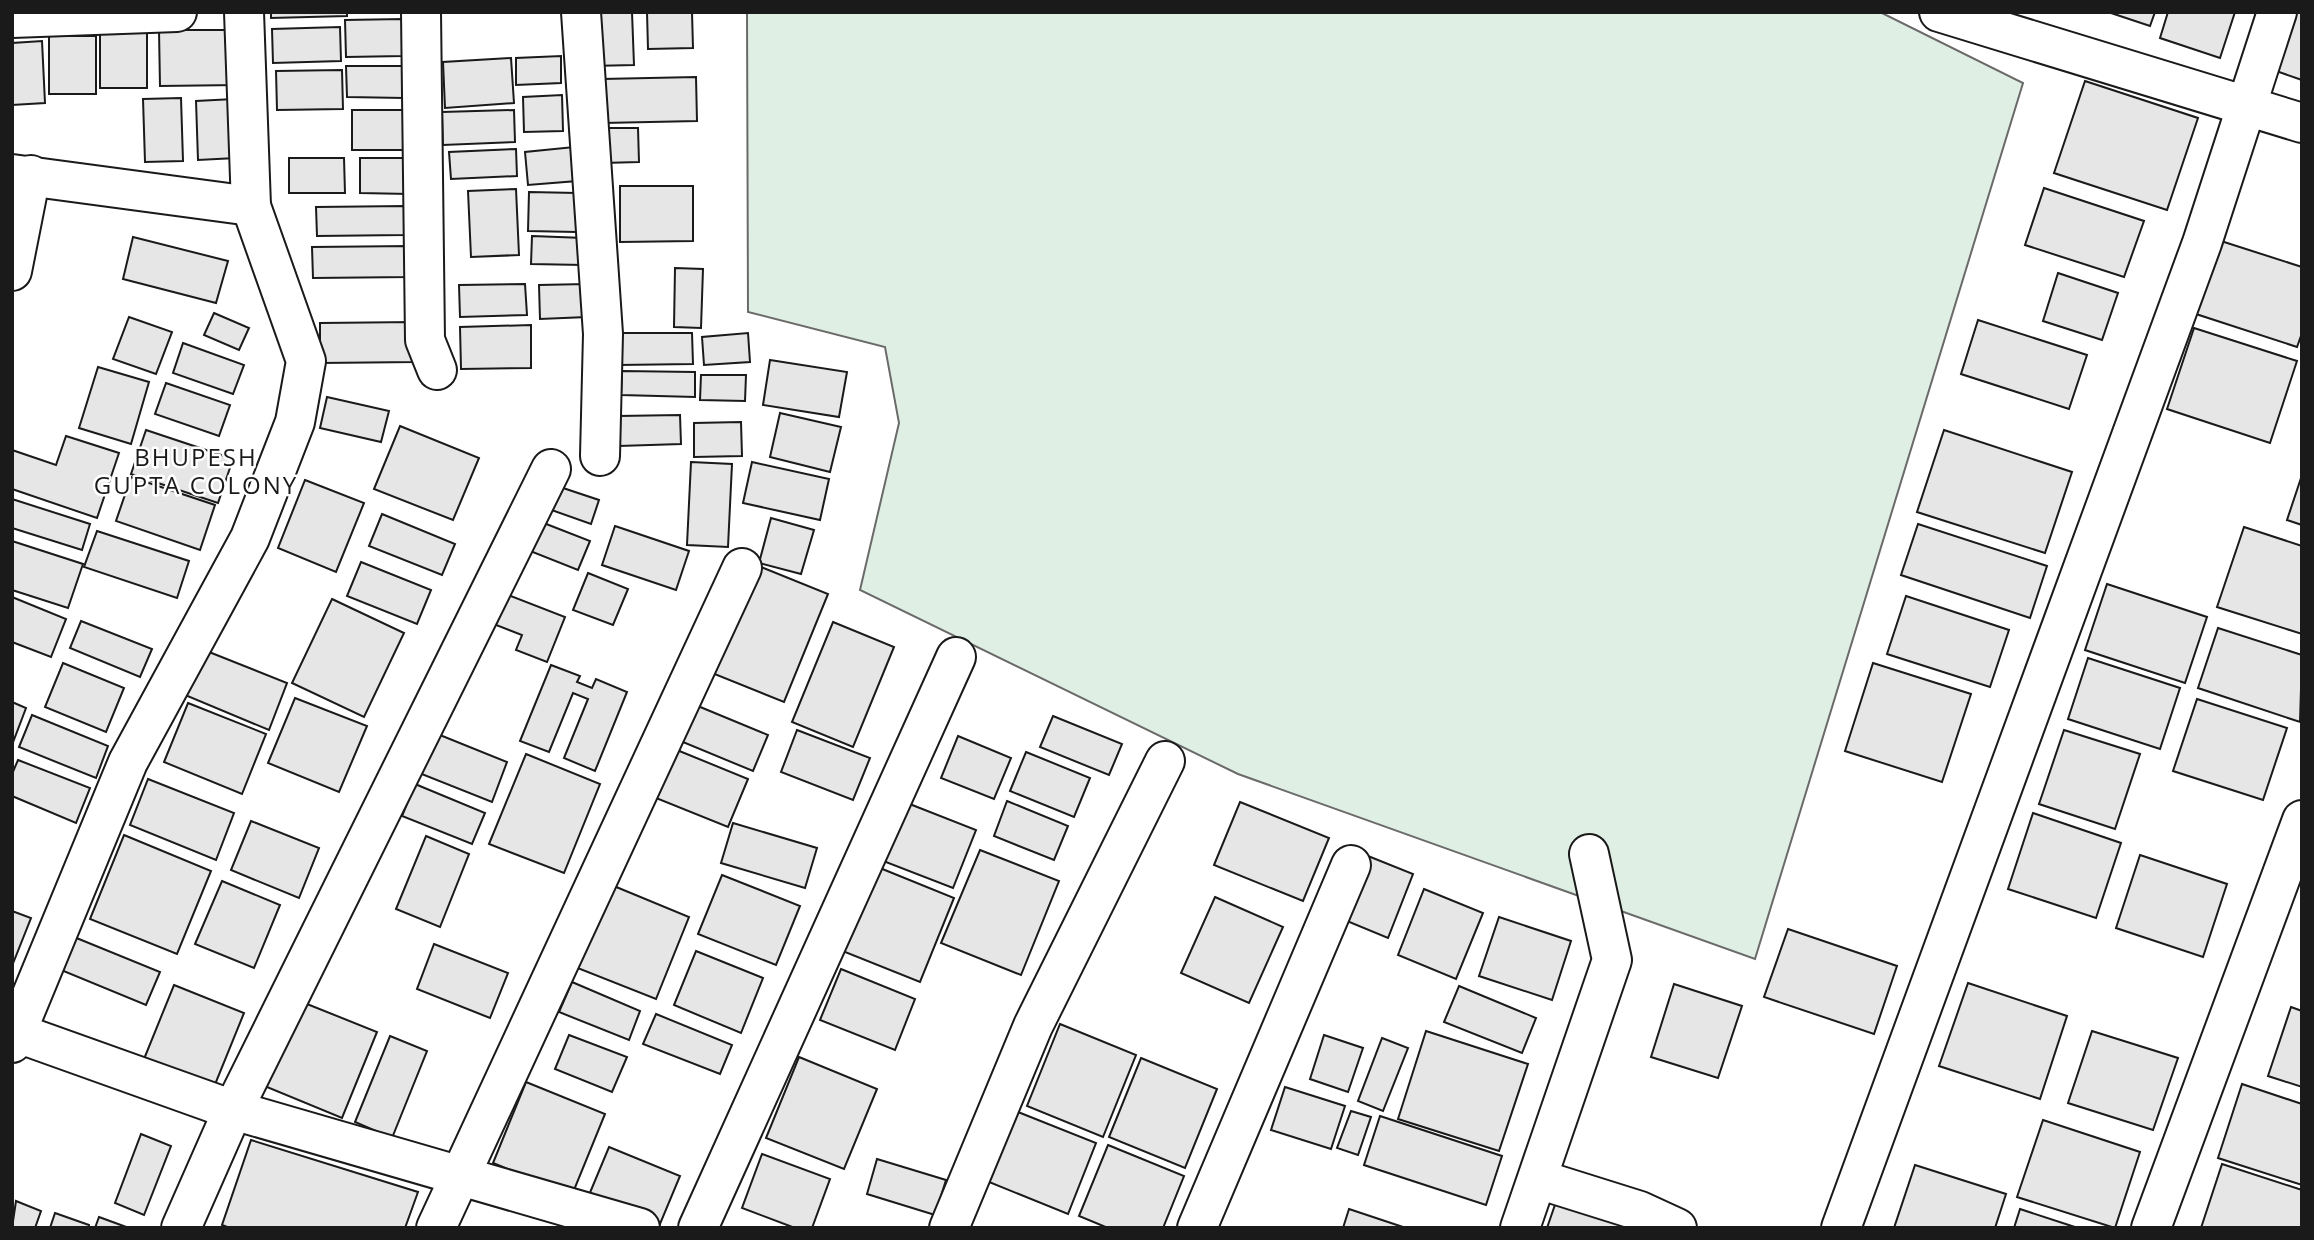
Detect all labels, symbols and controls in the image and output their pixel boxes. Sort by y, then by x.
district label: BHUPESH GUPTA COLONY [94,440,298,501]

